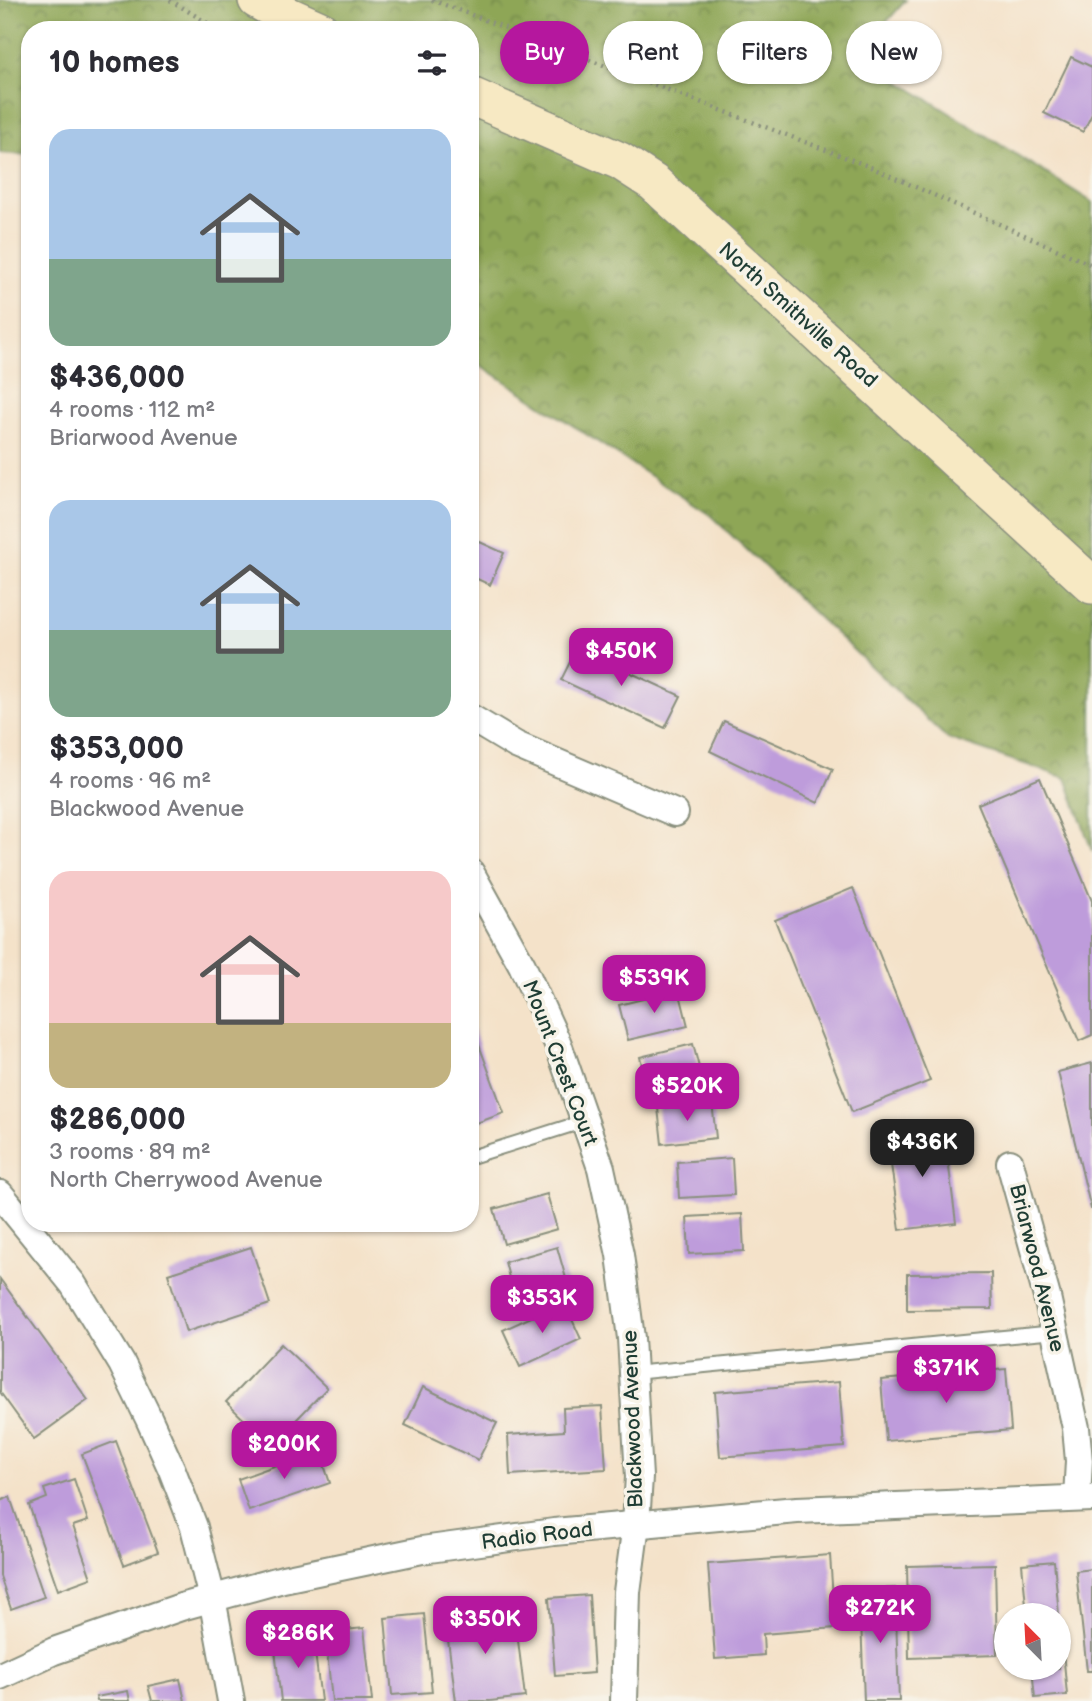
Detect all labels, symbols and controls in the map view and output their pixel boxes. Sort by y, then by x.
chip: Buy [500,21,589,84]
chip: Rent [603,21,703,84]
chip: Filters [717,21,832,84]
chip: New [846,21,942,84]
icon: filters [413,44,451,82]
text: 10 homes [49,45,180,81]
icon: home [187,175,313,301]
street label: North Smithville Road [713,237,883,393]
text: $436,000 [49,360,185,396]
text: 4 rooms · 112 m² [49,396,215,424]
text: Briarwood Avenue [49,424,238,452]
icon: home [187,546,313,672]
pin: $450K [572,628,670,688]
text: $450K [585,637,657,665]
text: $353,000 [49,731,184,767]
text: 4 rooms · 96 m² [49,767,211,795]
text: Blackwood Avenue [49,795,244,823]
icon: home [187,917,313,1043]
pin: $539K [605,956,703,1015]
text: $539K [619,964,689,992]
street label: Mount Crest Court [517,977,603,1150]
pin: $520K [638,1064,736,1123]
text: $520K [651,1072,723,1100]
text: $286,000 [49,1102,186,1138]
pin: $436K [873,1120,971,1179]
text: $436K [886,1128,958,1156]
text: 3 rooms · 89 m² [49,1138,211,1166]
text: North Cherrywood Avenue [49,1166,323,1194]
street label: Briarwood Avenue [1004,1181,1070,1355]
pin: $353K [493,1276,591,1335]
text: $353K [507,1284,577,1312]
street label: Blackwood Avenue [617,1329,649,1509]
pin: $371K [897,1346,995,1405]
text: $371K [913,1354,979,1382]
pin: $200K [235,1422,333,1481]
text: $200K [248,1430,320,1458]
street label: Radio Road [480,1517,594,1555]
pin: $272K [831,1586,929,1645]
text: $272K [845,1594,915,1622]
pin: $350K [436,1596,534,1656]
north arrow [994,1603,1071,1680]
map controls [994,1603,1071,1680]
text: $350K [449,1605,521,1633]
pin: $286K [249,1610,347,1670]
text: $286K [262,1619,334,1647]

